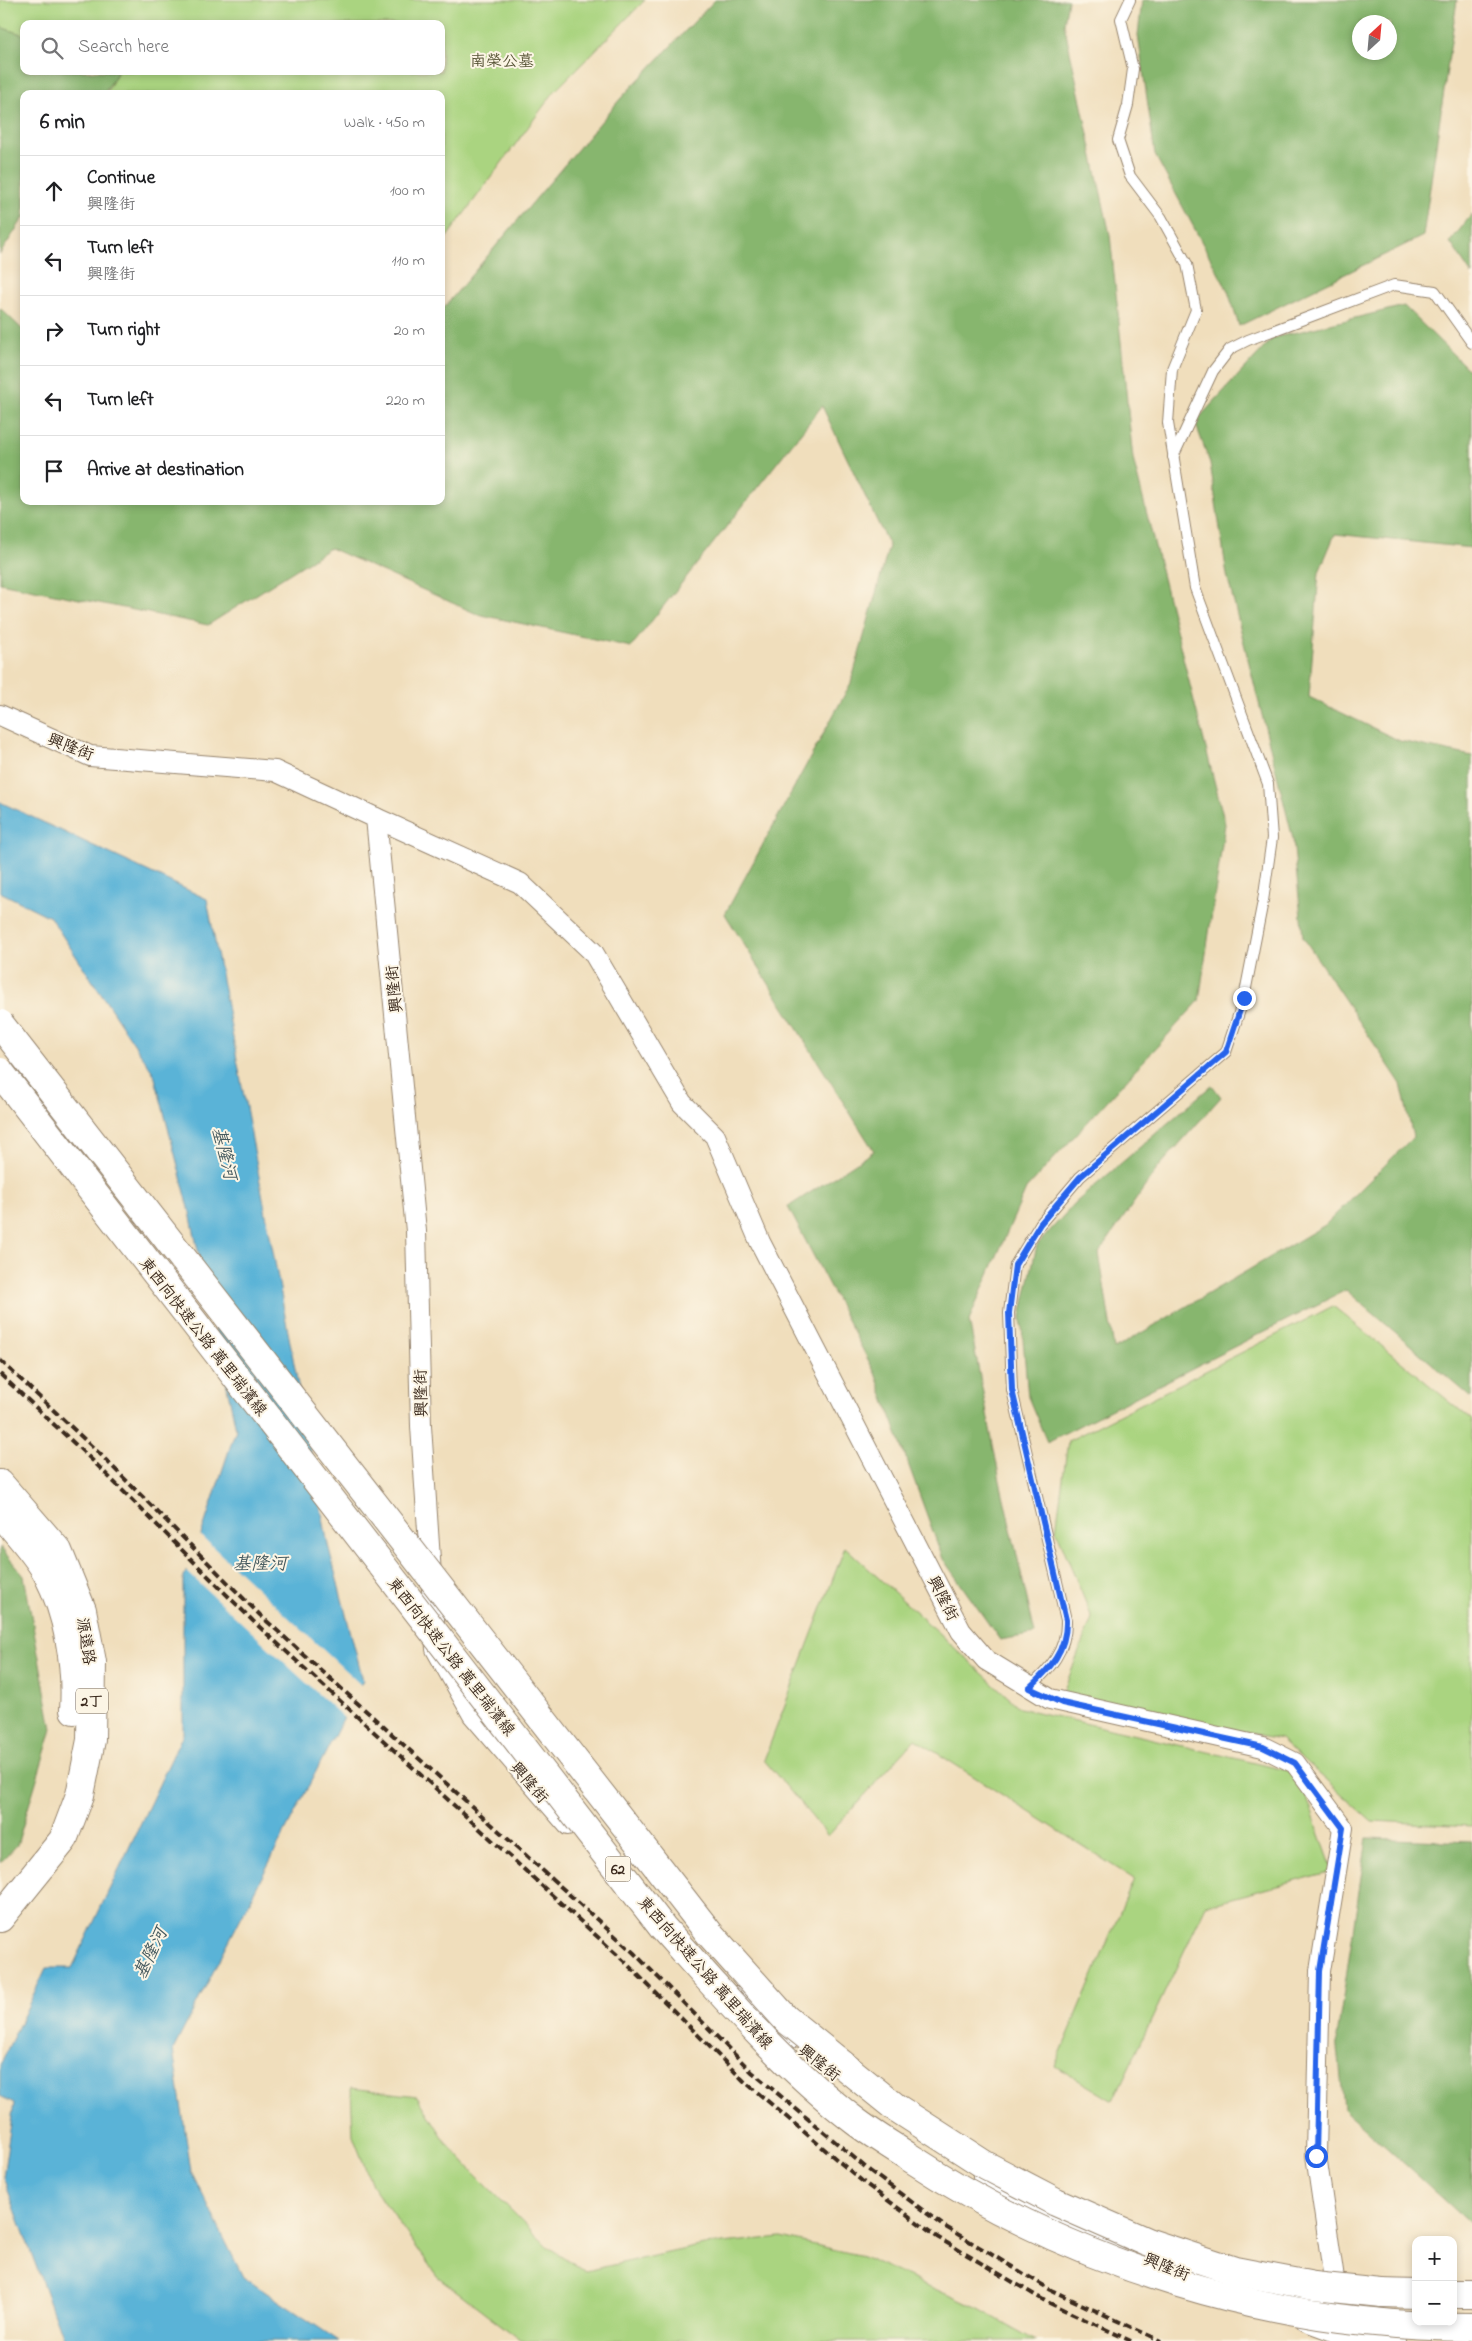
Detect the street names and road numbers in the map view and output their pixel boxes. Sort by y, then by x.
street label: 興隆街 [44,728,97,768]
street label: 興隆街 [381,964,409,1014]
street label: 東西向快速公路 萬里瑞濱線 [133,1253,272,1422]
street label: 興隆街 [410,1369,434,1417]
street label: 興隆街 [921,1572,964,1626]
street label: 東西向快速公路 萬里瑞濱線 [381,1573,520,1742]
street label: 源遠路 [69,1616,101,1667]
road number: 2丁 [76,1688,108,1714]
street label: 興隆街 [504,1757,553,1809]
road number: 62 [606,1856,630,1882]
street label: 東西向快速公路 萬里瑞濱線 [631,1891,778,2055]
street label: 興隆街 [792,2039,845,2088]
street label: 興隆街 [1139,2248,1193,2288]

